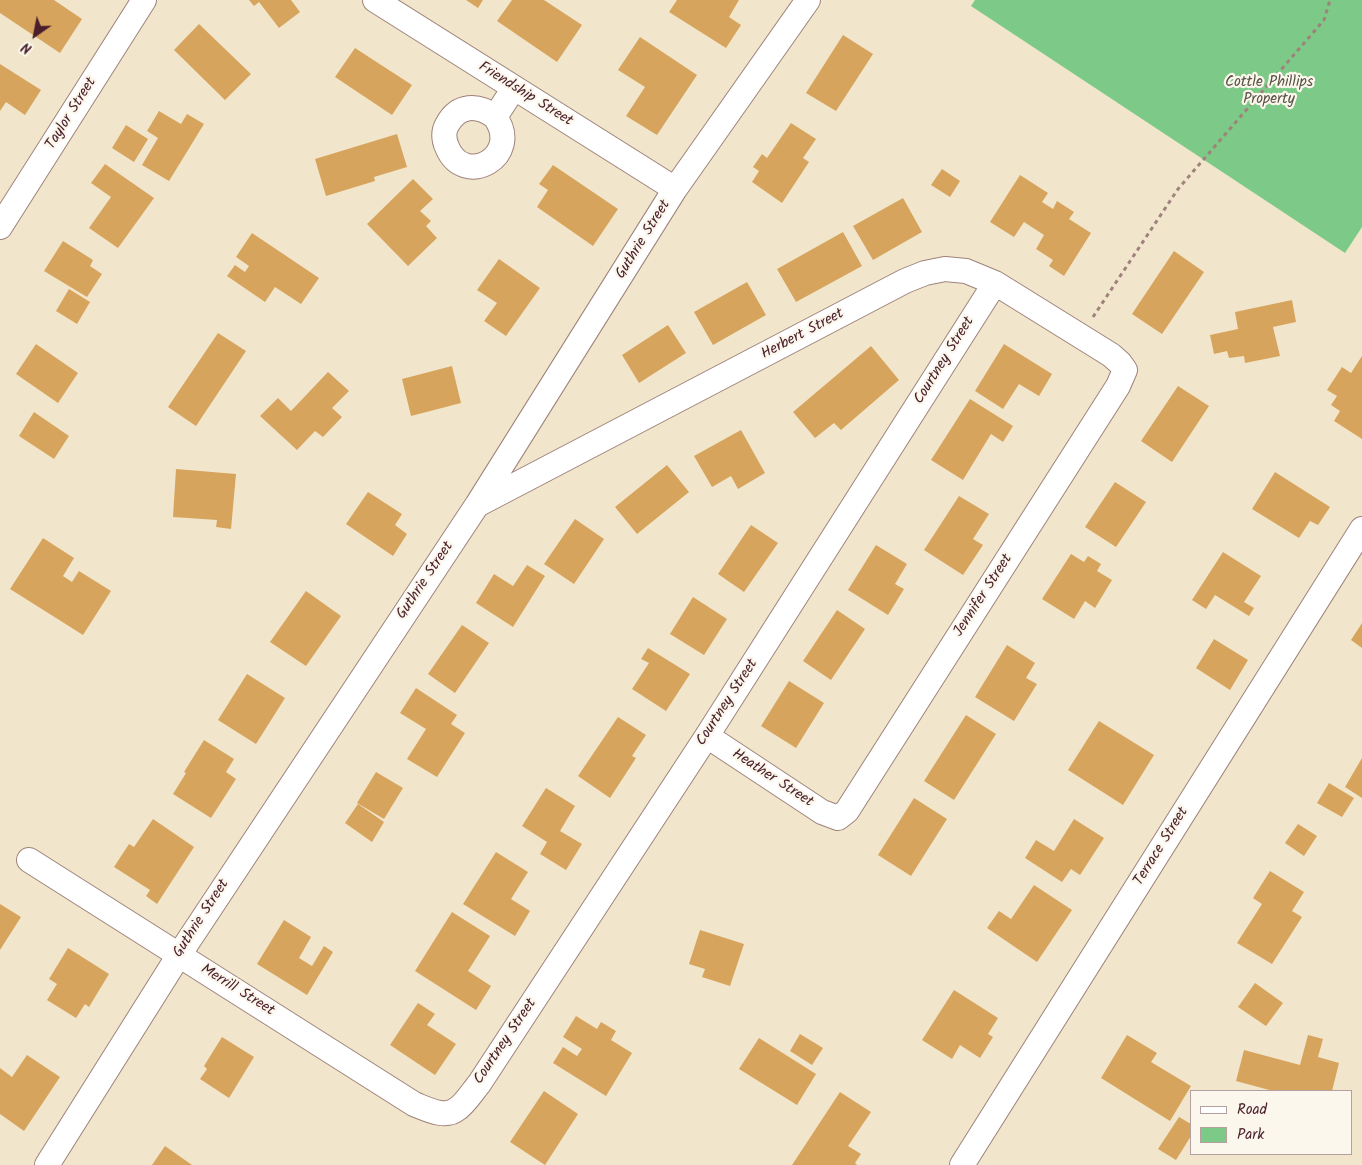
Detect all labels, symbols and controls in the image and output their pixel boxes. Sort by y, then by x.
north arrow [10,10,60,60]
text: N [17,36,37,59]
street label: Friendship Street [475,59,575,131]
park label: Cottle Phillips Property [1225,74,1313,109]
street label: Taylor Street [43,75,101,153]
street label: Guthrie Street [613,197,675,283]
street label: Herbert Street [759,306,847,364]
street label: Courtney Street [911,314,979,408]
street label: Guthrie Street [393,539,459,623]
street label: Jennifer Street [951,551,1017,641]
street label: Courtney Street [693,656,763,750]
street label: Heather Street [728,746,816,812]
street label: Terrace Street [1131,804,1193,890]
street label: Guthrie Street [170,877,234,961]
street label: Merrill Street [197,961,277,1021]
street label: Courtney Street [471,996,541,1088]
legend [1190,1090,1352,1155]
text: Road [1237,1098,1267,1122]
text: Park [1237,1123,1264,1147]

